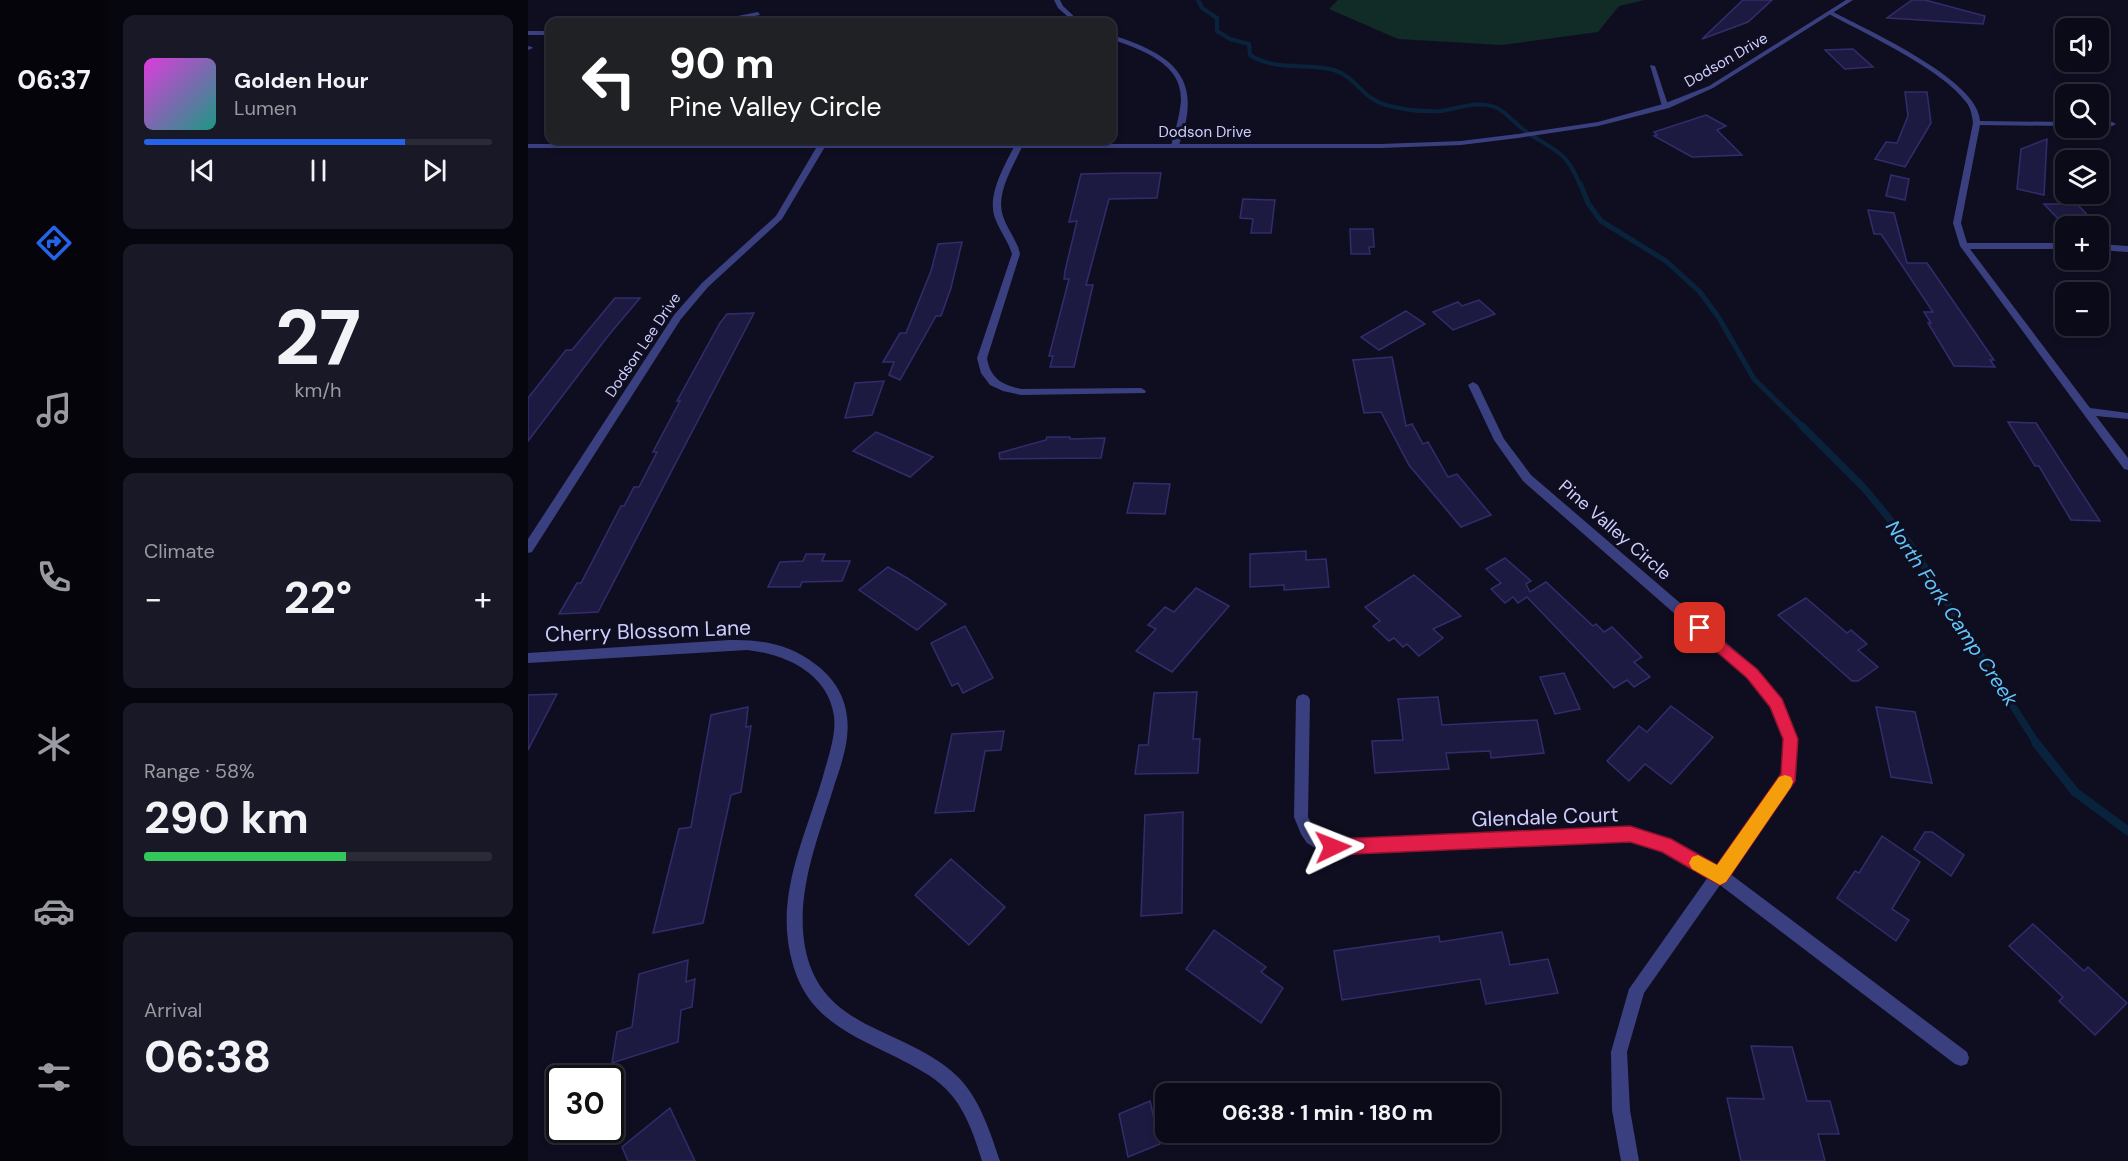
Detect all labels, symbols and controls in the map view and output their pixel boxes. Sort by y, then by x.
map controls [2055,18,2109,336]
button: sound [2055,18,2109,72]
street label: Dodson Drive [1681,28,1771,92]
text: 90 m [669,36,775,91]
icon: left [570,42,648,120]
text: 06:37 [17,62,91,97]
text: Golden Hour [234,66,369,95]
button: search [2055,84,2109,138]
text: Pine Valley Circle [669,89,882,124]
text: Lumen [234,95,297,121]
street label: Dodson Drive [1158,122,1252,142]
button: layers [2055,150,2109,204]
icon: previous [186,154,219,187]
icon: pause [302,154,335,187]
icon: next [418,154,451,187]
button: + [2055,216,2109,270]
icon: directions [33,222,75,264]
button: − [2055,282,2109,336]
text: 27 [275,287,361,388]
street label: Dodson Lee Drive [601,289,685,401]
text: km/h [294,377,342,403]
icon: music [33,389,75,431]
street label: Pine Valley Circle [1554,474,1676,586]
water label: North Fork Camp Creek [1880,515,2024,712]
text: Climate [144,538,215,564]
icon: phone [33,556,75,598]
text: 22° [284,568,352,627]
text: − [144,577,162,620]
text: + [474,577,492,620]
pin [1674,602,1725,653]
icon: arrive [1683,611,1716,644]
street label: Cherry Blossom Lane [545,613,751,649]
icon: climate [33,723,75,765]
text: Range · 58% [144,758,255,784]
text: 290 km [144,788,309,847]
street label: Glendale Court [1471,800,1619,834]
position arrow [1301,815,1365,879]
icon: car [33,890,75,932]
text: Arrival [144,997,202,1023]
text: 06:38 [144,1027,271,1086]
icon: filters [33,1056,75,1098]
speed limit sign: 30 [546,1065,624,1143]
text: 06:38 · 1 min · 180 m [1222,1098,1433,1127]

